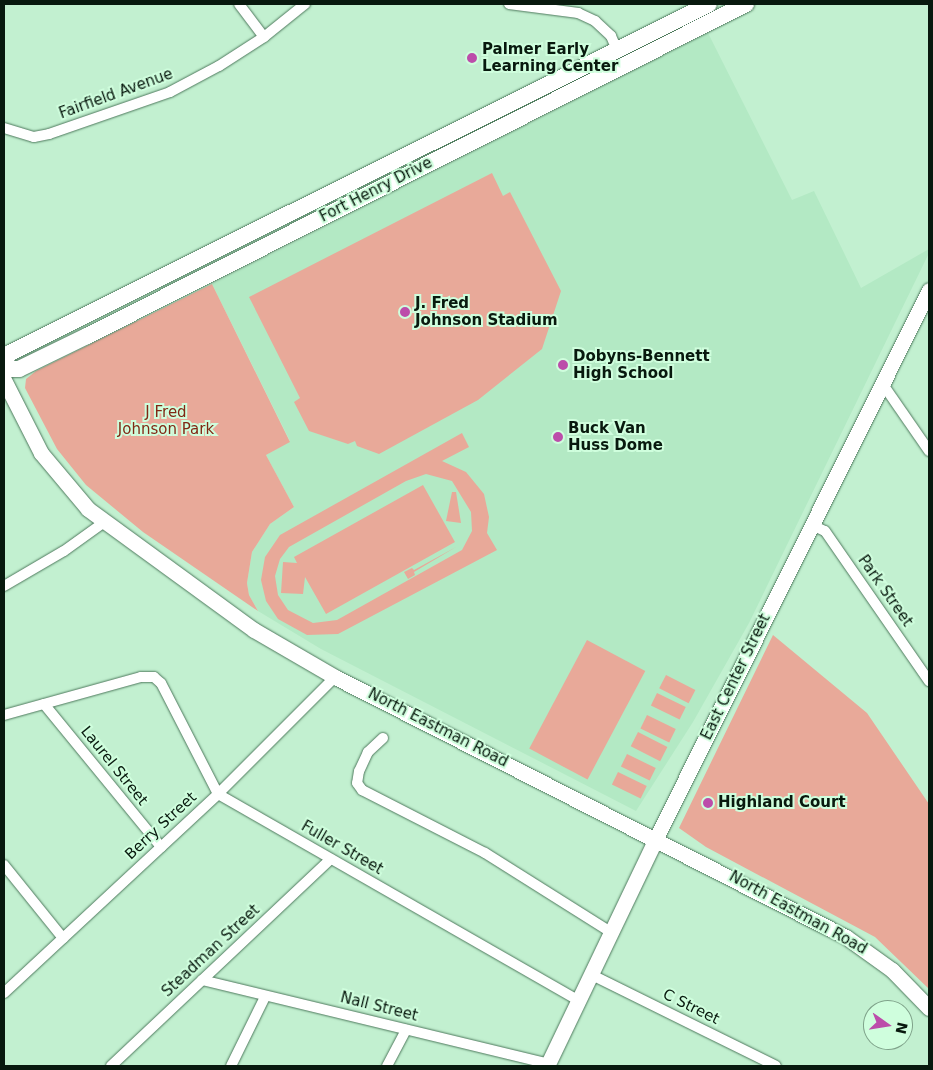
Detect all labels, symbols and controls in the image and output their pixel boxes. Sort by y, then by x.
place label: Palmer Early Learning Center [482,40,618,75]
marker: Palmer Early Learning Center [466,52,478,64]
street label: Fairfield Avenue [57,65,175,123]
street label: Fort Henry Drive [317,154,435,226]
place label: J. Fred Johnson Stadium [415,294,558,329]
marker: J. Fred Johnson Stadium [399,306,411,318]
place label: Dobyns-Bennett High School [573,347,710,382]
marker: Dobyns-Bennett High School [557,359,569,371]
park label: J Fred Johnson Park [118,403,214,438]
place label: Buck Van Huss Dome [568,419,663,454]
marker: Buck Van Huss Dome [552,431,564,443]
street label: Park Street [854,552,916,630]
street label: East Center Street [698,611,774,743]
street label: North Eastman Road [365,685,511,771]
street label: Laurel Street [77,723,151,809]
street label: Berry Street [122,788,200,864]
place label: Highland Court [718,794,846,812]
marker: Highland Court [702,797,714,809]
street label: Fuller Street [298,817,386,879]
street label: North Eastman Road [726,868,870,958]
street label: Steadman Street [158,901,264,1001]
street label: C Street [660,986,722,1028]
street label: Nall Street [338,989,420,1025]
north arrow [863,1000,913,1050]
text: N [893,1021,911,1036]

